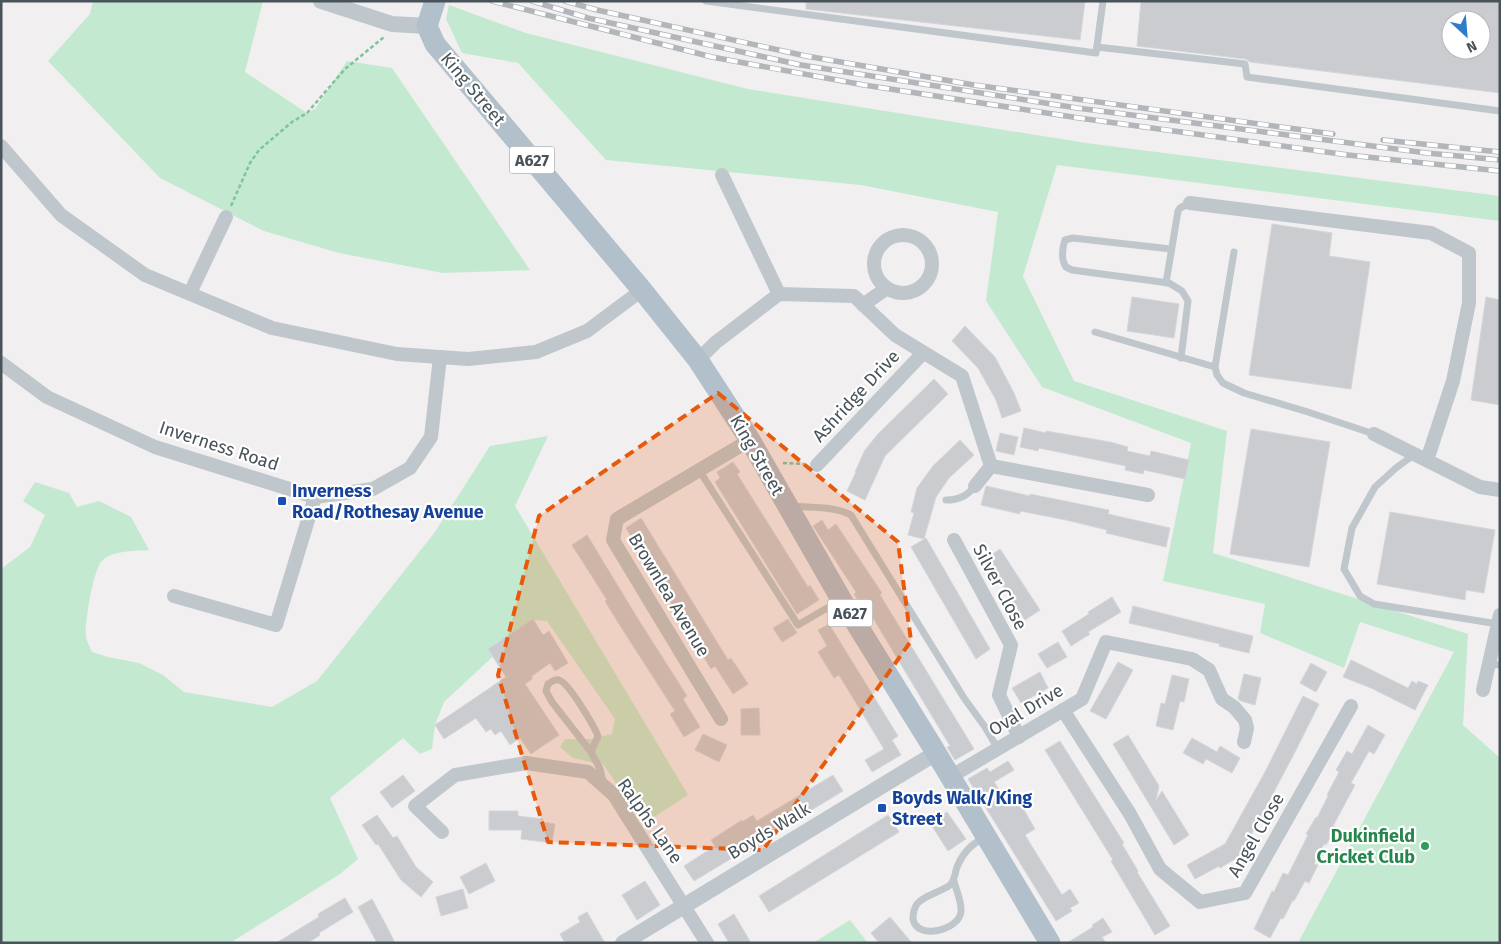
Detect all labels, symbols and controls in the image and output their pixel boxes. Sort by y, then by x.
north arrow [1441,10,1491,60]
text: N [1464,37,1479,56]
street label: King Street [436,48,510,131]
road number: A627 [510,146,554,174]
street label: Ashridge Drive [808,345,904,447]
street label: King Street [725,411,789,500]
street label: Inverness Road [156,416,282,476]
place label: Inverness Road/Rothesay Avenue [292,480,484,523]
marker: Inverness Road/Rothesay Avenue [276,495,288,507]
street label: Brownlea Avenue [623,529,715,661]
street label: Silver Close [968,540,1032,634]
road number: A627 [828,600,872,626]
street label: Oval Drive [985,679,1067,741]
street label: Ralphs Lane [613,774,687,868]
place label: Boyds Walk/King Street [892,787,1032,830]
street label: Angel Close [1223,789,1289,881]
street label: Boyds Walk [724,797,815,864]
marker: Boyds Walk/King Street [876,802,888,814]
place label: Dukinfield Cricket Club [1317,825,1415,868]
marker: Dukinfield Cricket Club [1419,840,1431,852]

